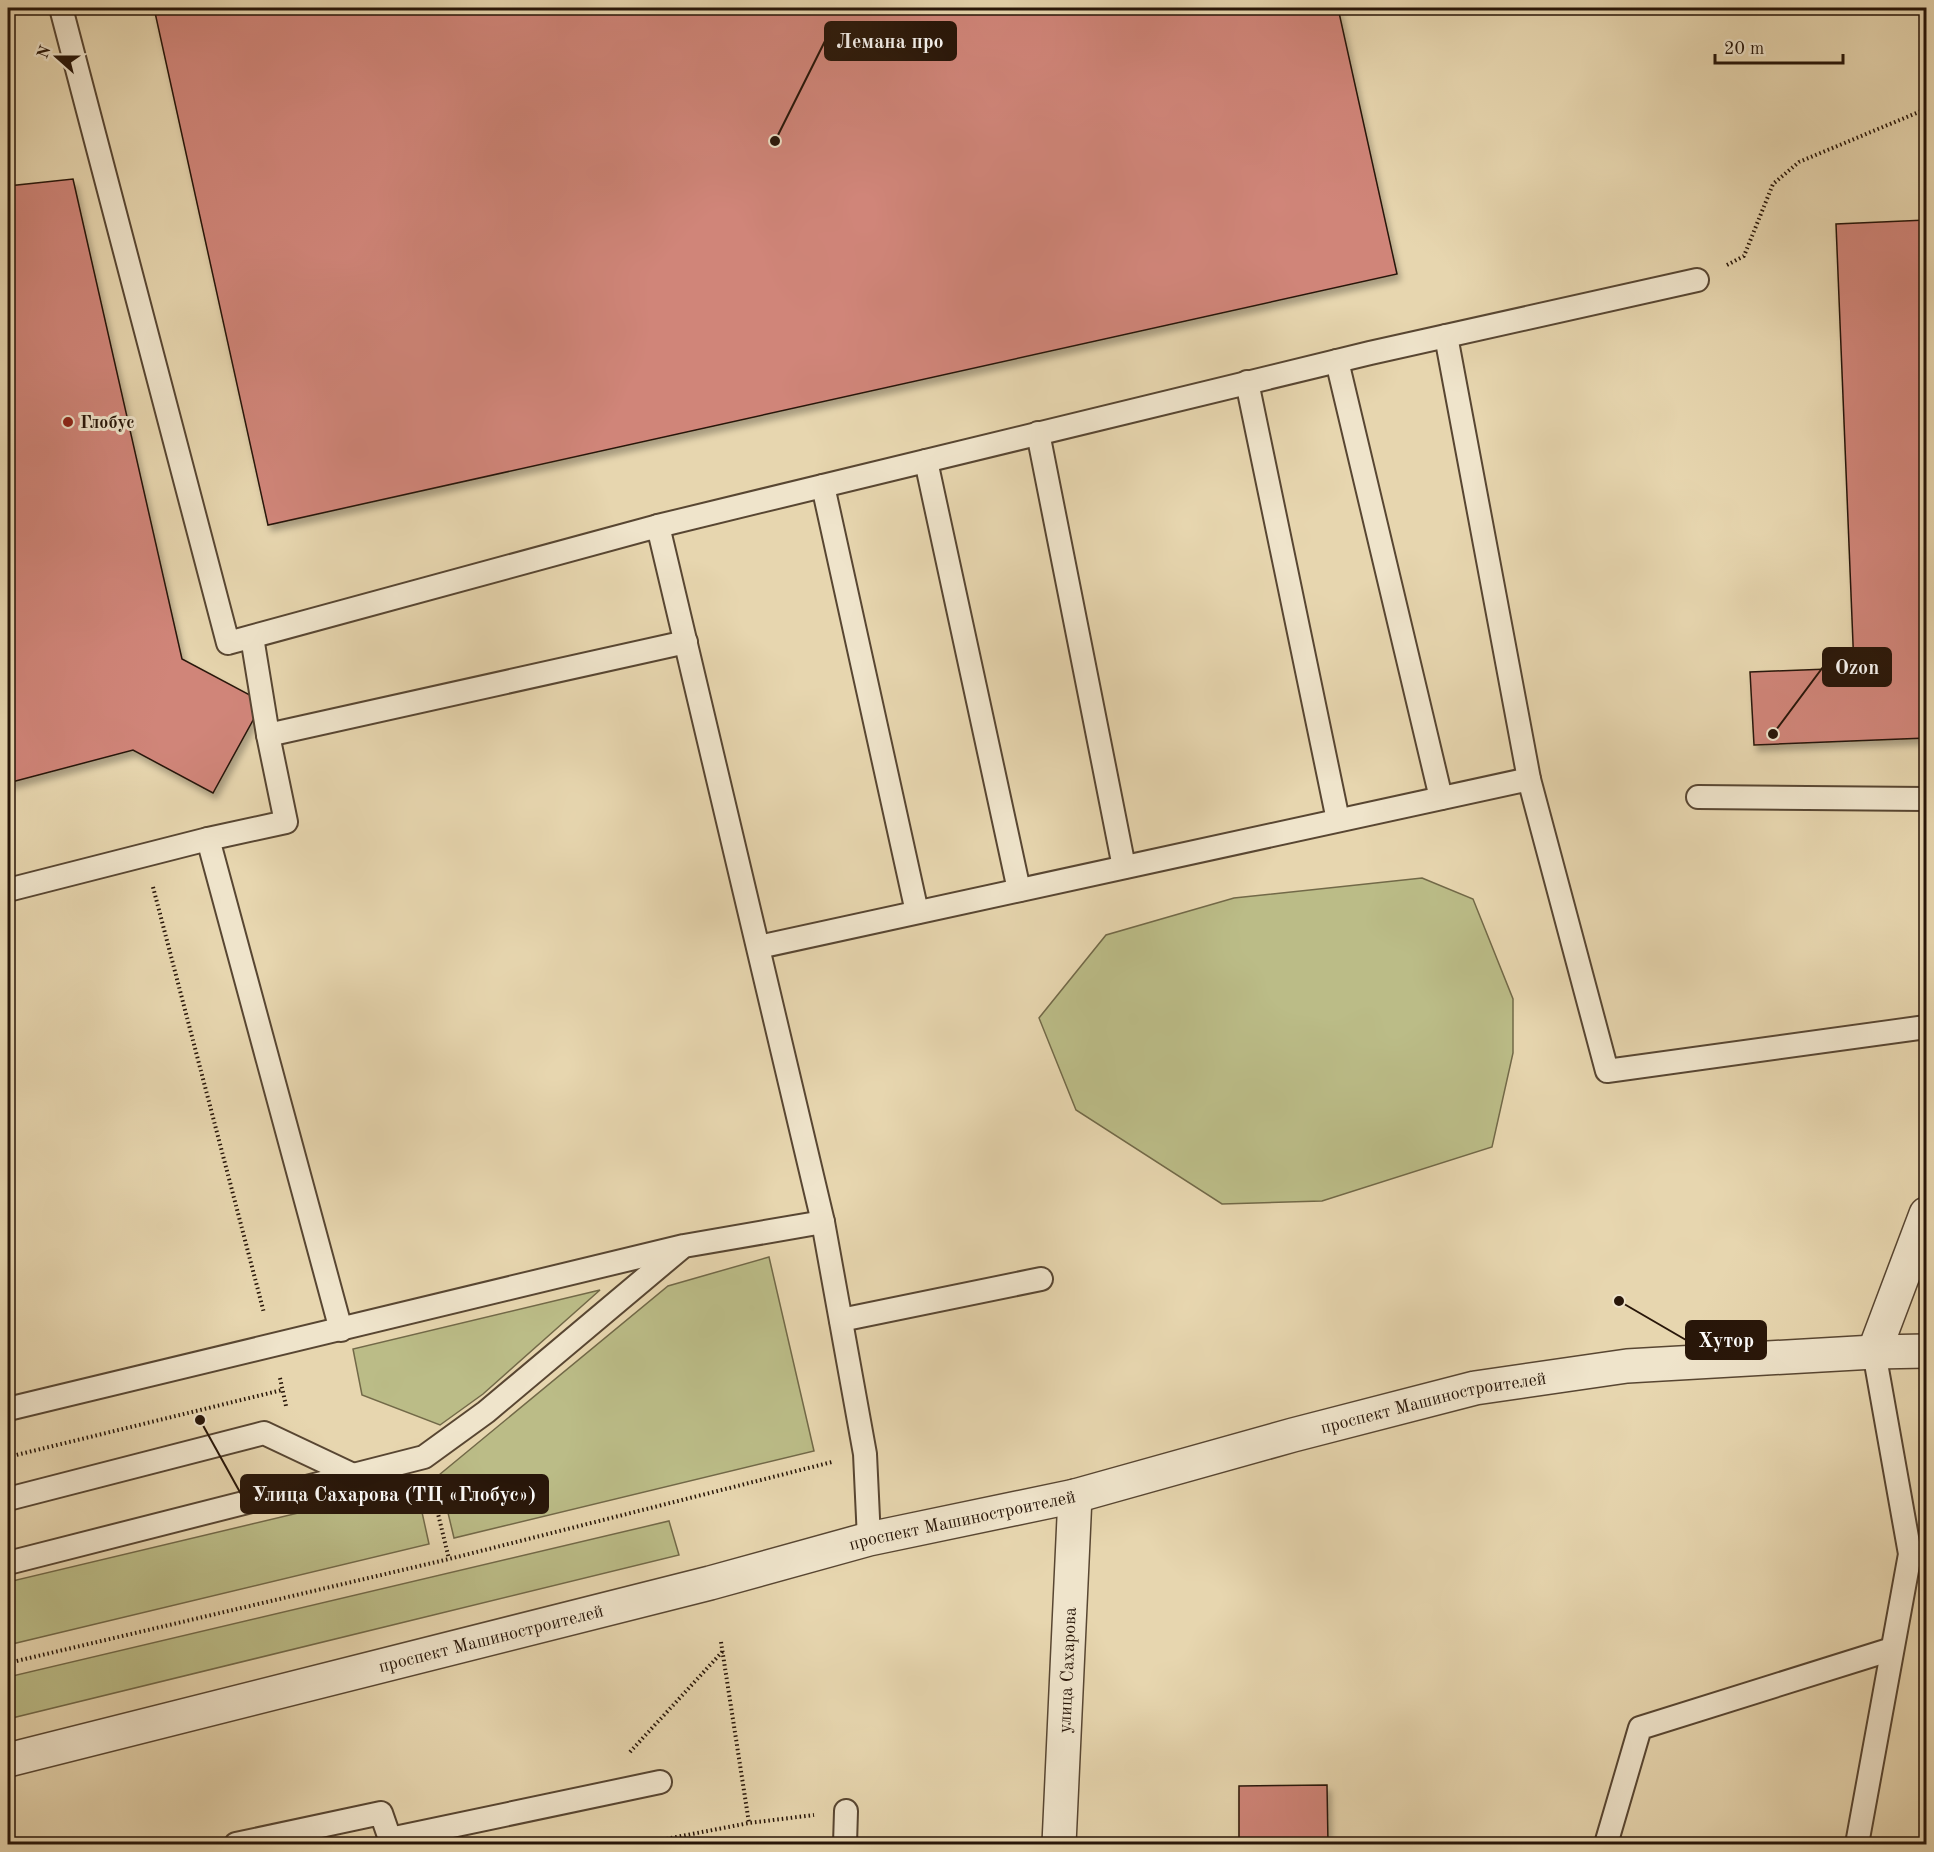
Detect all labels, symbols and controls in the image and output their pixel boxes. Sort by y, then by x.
callout: Лемана про [825,22,956,60]
north arrow [27,27,87,87]
scale bar [1715,27,1842,65]
text: Лемана про [836,33,944,53]
text: 20 m [1724,40,1764,58]
text: N [35,43,55,61]
place label: Глобус [80,414,135,432]
marker: Глобус [61,415,75,429]
callout: Ozon [1823,648,1891,686]
text: Ozon [1835,659,1879,679]
callout: Хутор [1686,1321,1766,1359]
text: Хутор [1698,1332,1754,1352]
street label: проспект Машиностроителей [1319,1370,1548,1438]
callout: Улица Сахарова (ТЦ «Глобус») [241,1475,548,1513]
text: Улица Сахарова (ТЦ «Глобус») [252,1485,536,1506]
street label: проспект Машиностроителей [847,1488,1077,1554]
street label: проспект Машиностроителей [377,1602,605,1676]
street label: улица Сахарова [1056,1607,1080,1734]

